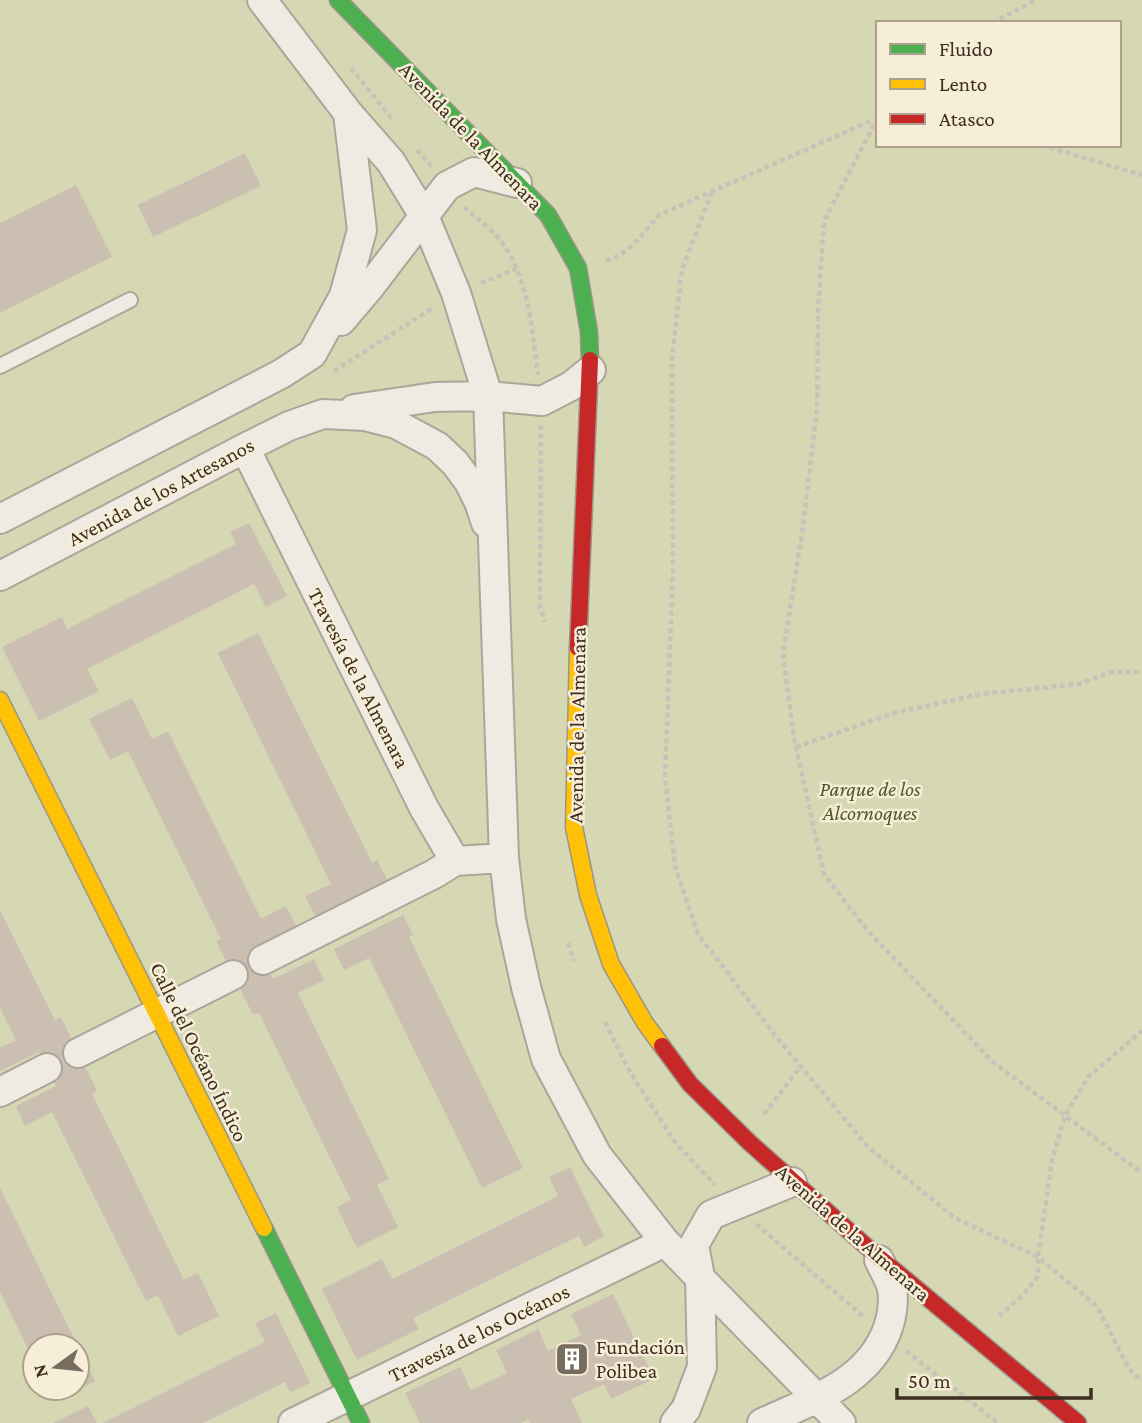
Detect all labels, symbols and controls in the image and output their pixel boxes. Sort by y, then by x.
legend [876,21,1121,147]
text: Fluido [939,37,993,61]
street label: Avenida de la Almenara [394,57,548,215]
text: Lento [939,72,987,96]
text: Atasco [939,107,995,131]
street label: Avenida de los Artesanos [64,433,258,551]
street label: Travesía de la Almenara [303,584,415,772]
street label: Avenida de la Almenara [563,626,591,823]
park label: Parque de los Alcornoques [819,777,921,825]
street label: Calle del Océano Índico [145,958,253,1146]
street label: Avenida de la Almenara [771,1160,935,1307]
street label: Travesía de los Océanos [385,1279,573,1387]
north arrow [21,1332,91,1402]
place label: Fundación Polibea [596,1335,685,1383]
building icon: Fundación Polibea [553,1340,591,1378]
scale bar [897,1356,1091,1400]
text: N [28,1362,52,1380]
text: 50 m [908,1369,951,1393]

